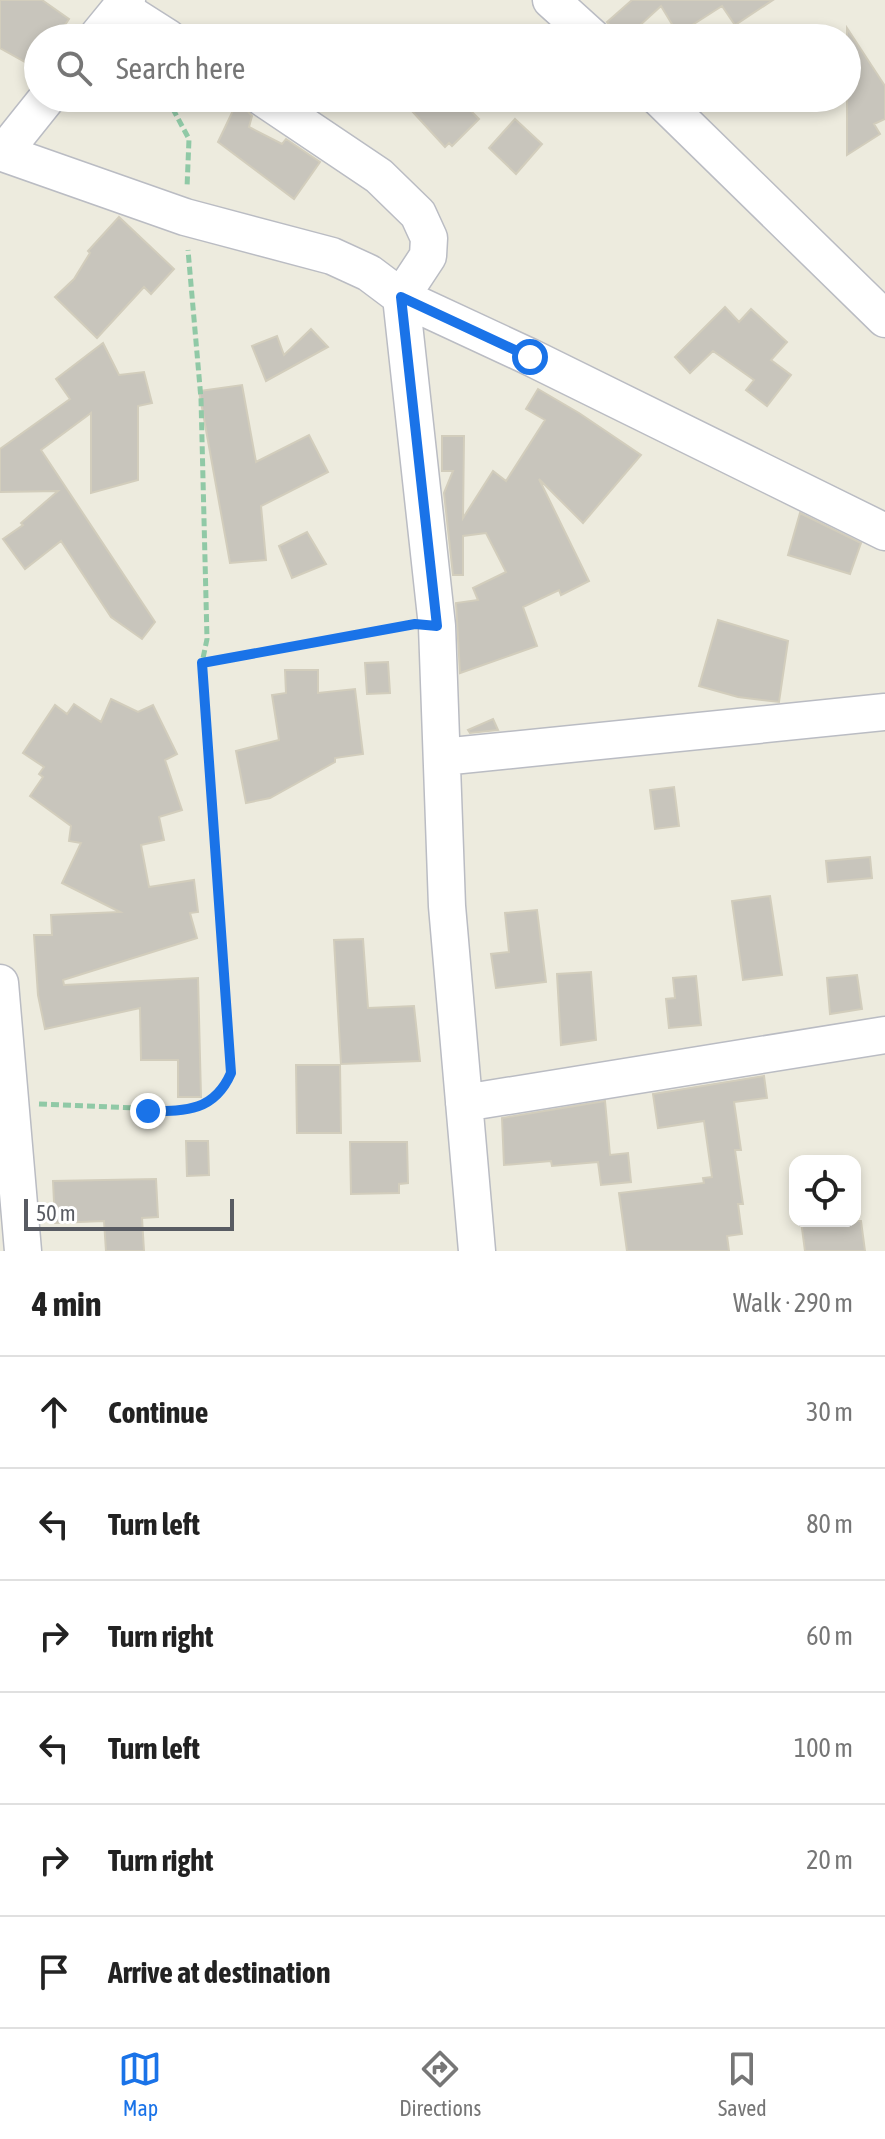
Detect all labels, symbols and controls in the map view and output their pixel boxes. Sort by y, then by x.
search box [24,24,861,112]
icon: search [52,46,96,90]
text: Search here [116,51,245,85]
route start [512,339,548,375]
route end [130,1093,166,1129]
map controls [789,1155,861,1227]
button: locate [789,1155,861,1227]
scale bar [24,1195,234,1231]
text: 50 m [36,1200,76,1226]
text: 4 min [32,1284,101,1323]
text: Walk · 290 m [733,1288,853,1318]
icon: ahead [32,1390,76,1434]
text: Continue [108,1395,208,1429]
text: 30 m [806,1397,853,1427]
icon: left [32,1502,76,1546]
text: Turn left [108,1507,200,1541]
text: 80 m [806,1509,853,1539]
icon: right [32,1614,76,1658]
text: Turn right [108,1619,214,1653]
text: 60 m [806,1621,853,1651]
icon: left [32,1726,76,1770]
text: Turn left [108,1731,200,1765]
text: 100 m [794,1733,853,1763]
icon: right [32,1838,76,1882]
text: Turn right [108,1843,214,1877]
text: 20 m [806,1845,853,1875]
icon: arrive [32,1950,76,1994]
text: Arrive at destination [108,1955,330,1989]
tab: Map [118,2047,162,2121]
tab: Directions [399,2047,481,2121]
tab: Saved [718,2047,767,2121]

